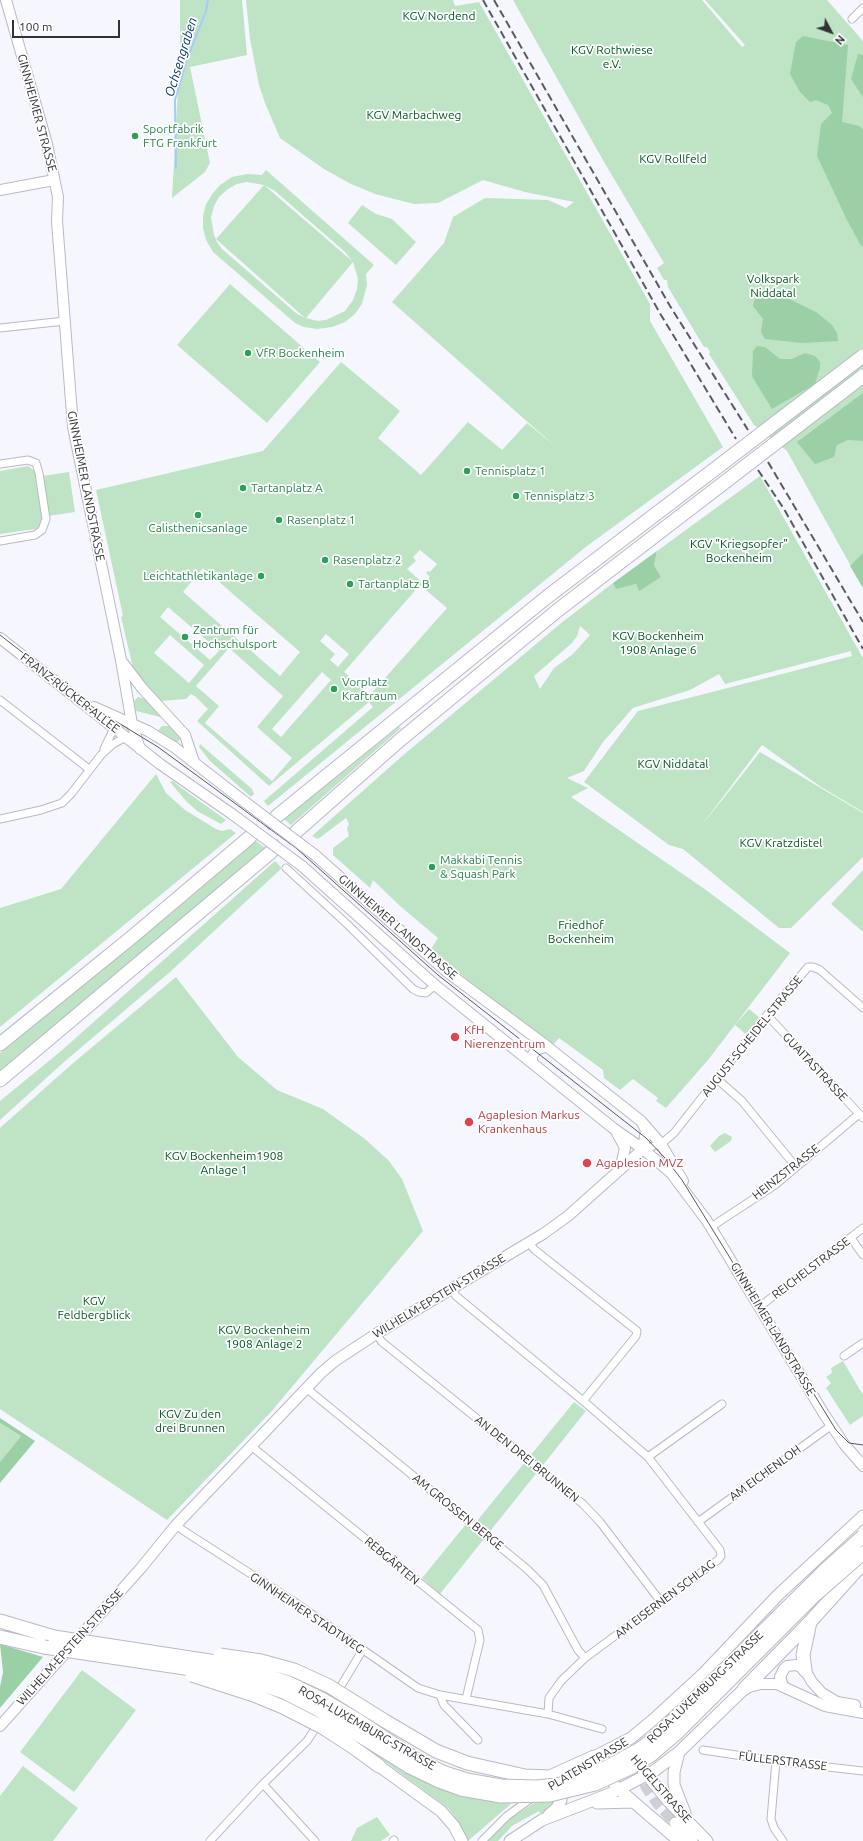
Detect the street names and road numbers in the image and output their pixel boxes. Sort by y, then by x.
street label: GINNHEIMER STRASSE [14,52,60,174]
street label: GINNHEIMER LANDSTRASSE [64,409,108,563]
street label: FRANZ-RÜCKER-ALLEE [18,650,122,736]
street label: GINNHEIMER LANDSTRASSE [336,871,460,983]
street label: AUGUST-SCHEIDEL-STRASSE [699,972,805,1100]
street label: GUAITASTRASSE [779,1030,851,1104]
street label: HEINZSTRASSE [749,1141,823,1203]
street label: REICHELSTRASSE [769,1234,853,1302]
street label: WILHELM-EPSTEIN-STRASSE [370,1251,508,1341]
street label: GINNHEIMER LANDSTRASSE [727,1260,819,1398]
street label: AN DEN DREI BRUNNEN [472,1413,582,1505]
street label: AM EICHENLOH [726,1442,804,1504]
street label: AM GROSSEN BERGE [410,1471,506,1553]
street label: REBGÄRTEN [362,1534,422,1588]
street label: AM EISERNEN SCHLAG [612,1557,718,1641]
street label: GINNHEIMER STADTWEG [247,1569,367,1657]
street label: WILHELM-EPSTEIN-STRASSE [14,1586,126,1708]
street label: ROSA-LUXEMBURG-STRASSE [644,1628,766,1746]
street label: ROSA-LUXEMBURG-STRASSE [296,1683,438,1773]
street label: PLATENSTRASSE [545,1734,631,1794]
street label: FÜLLERSTRASSE [738,1748,828,1774]
street label: HÜGELSTRASSE [627,1752,695,1826]

